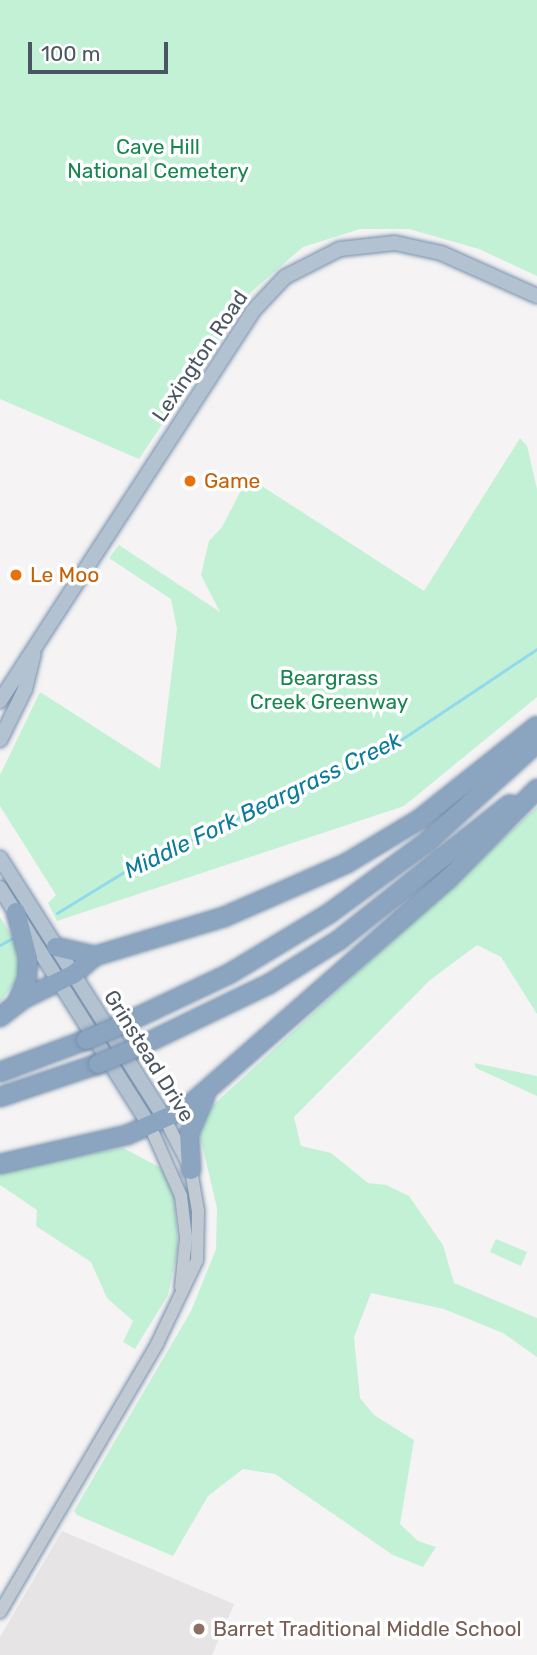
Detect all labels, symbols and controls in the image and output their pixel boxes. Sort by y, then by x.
scale bar [32,28,172,72]
text: 100 m [41,41,100,66]
park label: Cave Hill National Cemetery [67,134,249,184]
street label: Lexington Road [147,286,253,426]
place label: Game [204,468,260,494]
marker: Game [182,473,198,489]
place label: Le Moo [30,562,99,588]
marker: Le Moo [8,567,24,583]
park label: Beargrass Creek Greenway [250,665,408,715]
water label: Middle Fork Beargrass Creek [120,726,406,884]
street label: Grinstead Drive [98,985,200,1127]
place label: Barret Traditional Middle School [213,1616,522,1642]
marker: Barret Traditional Middle School [191,1621,207,1637]

